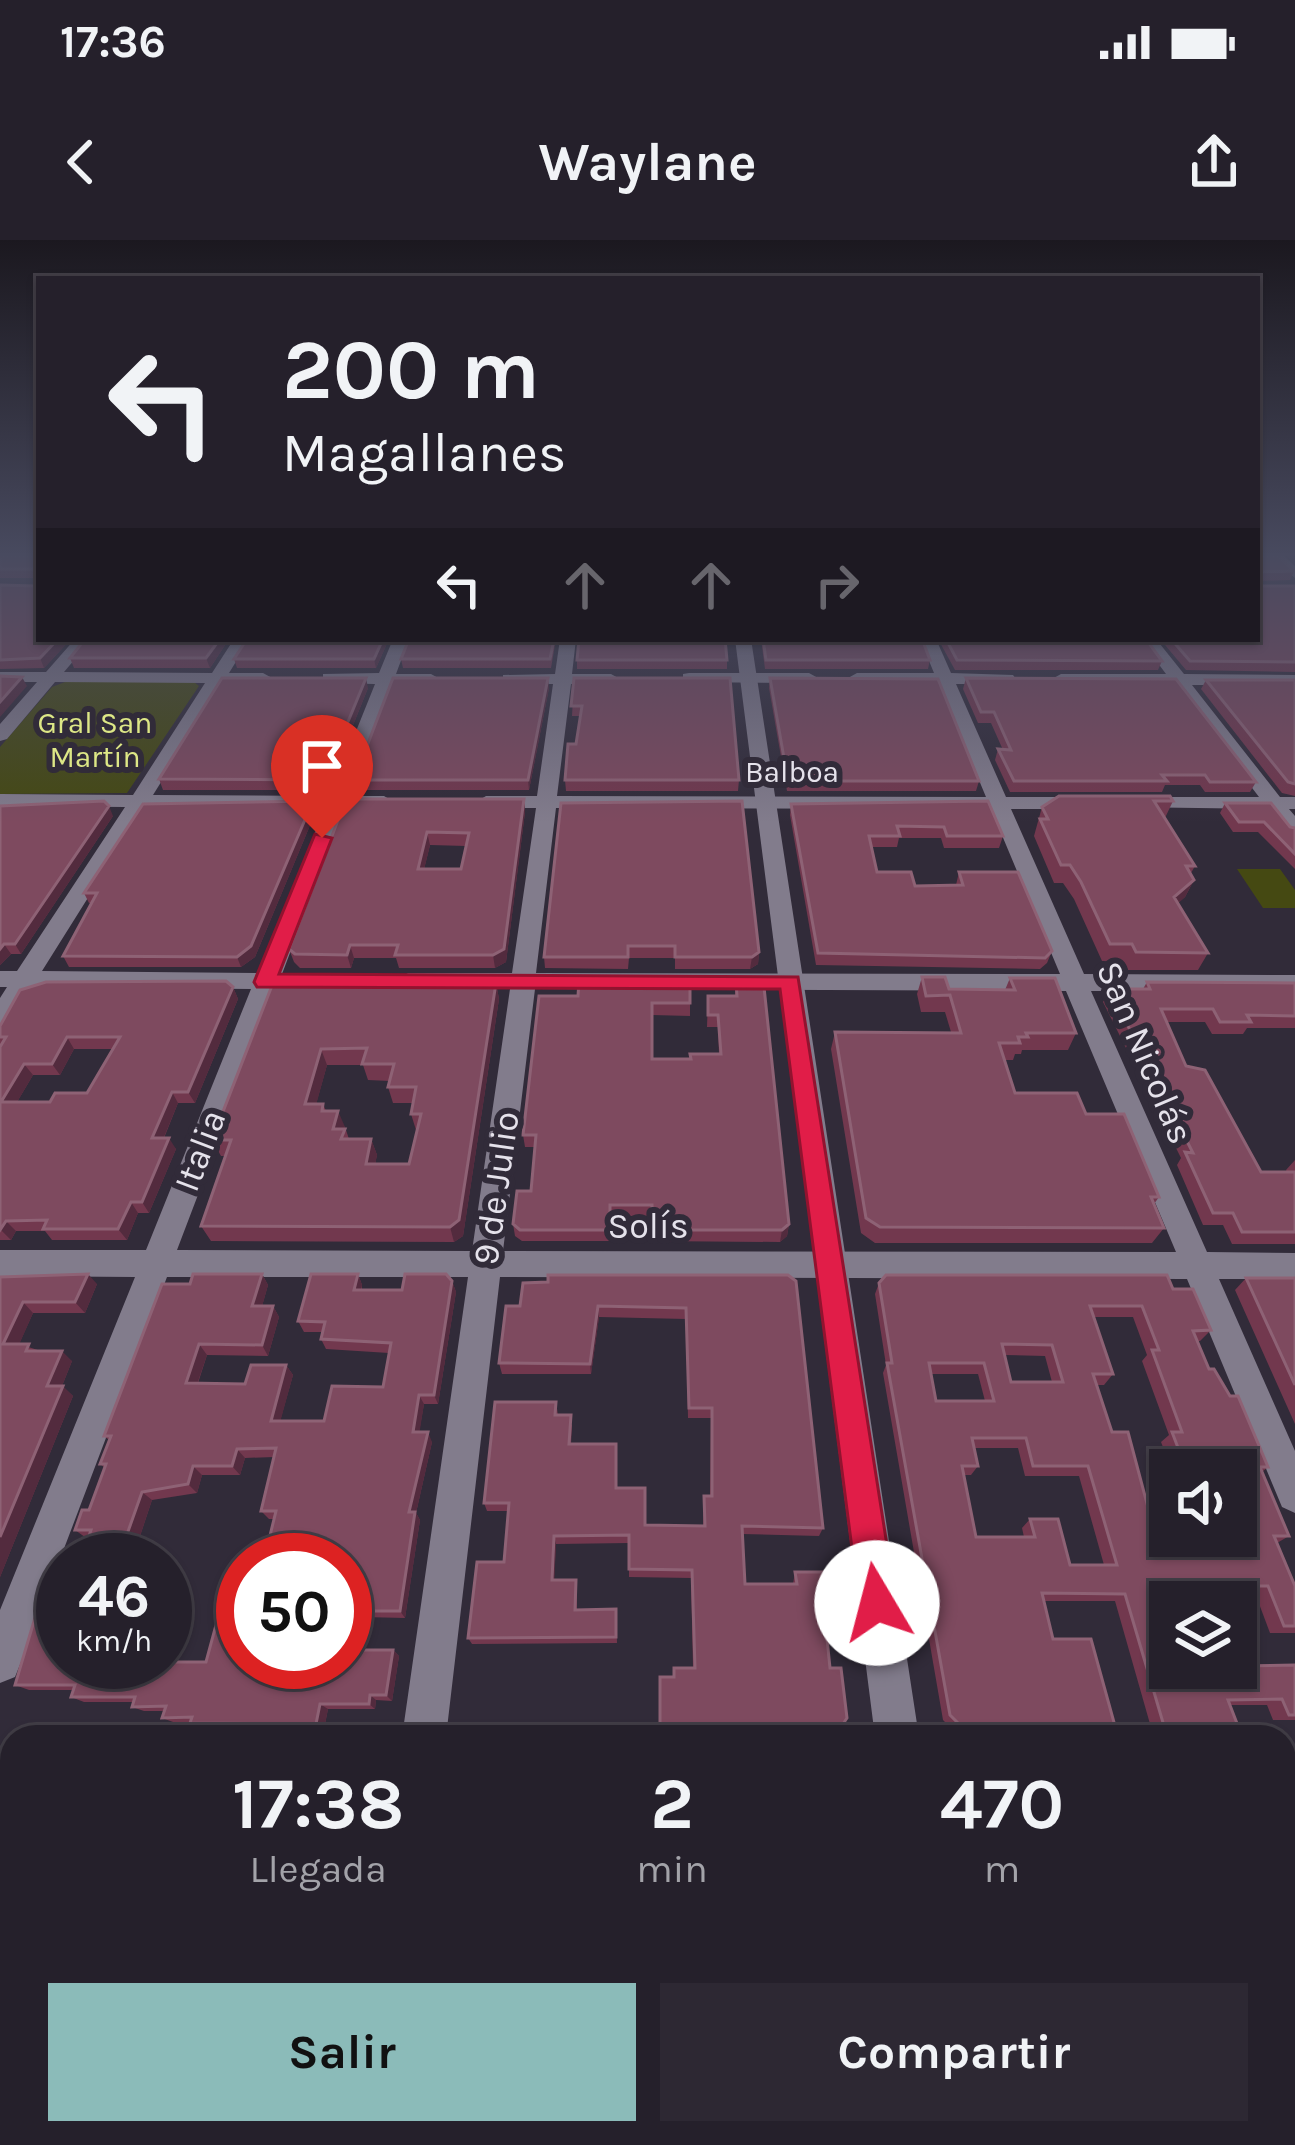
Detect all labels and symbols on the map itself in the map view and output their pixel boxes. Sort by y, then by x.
park label: Gral San Martín [38,705,152,775]
pin [271,715,373,838]
street label: Balboa [745,754,839,790]
street label: San Nicolás [1088,955,1202,1150]
street label: Italia [165,1104,235,1197]
street label: 9 de Julio [464,1109,528,1268]
street label: Solís [607,1205,689,1247]
speed limit sign: 50 [216,1533,372,1689]
position arrow [814,1540,940,1666]

